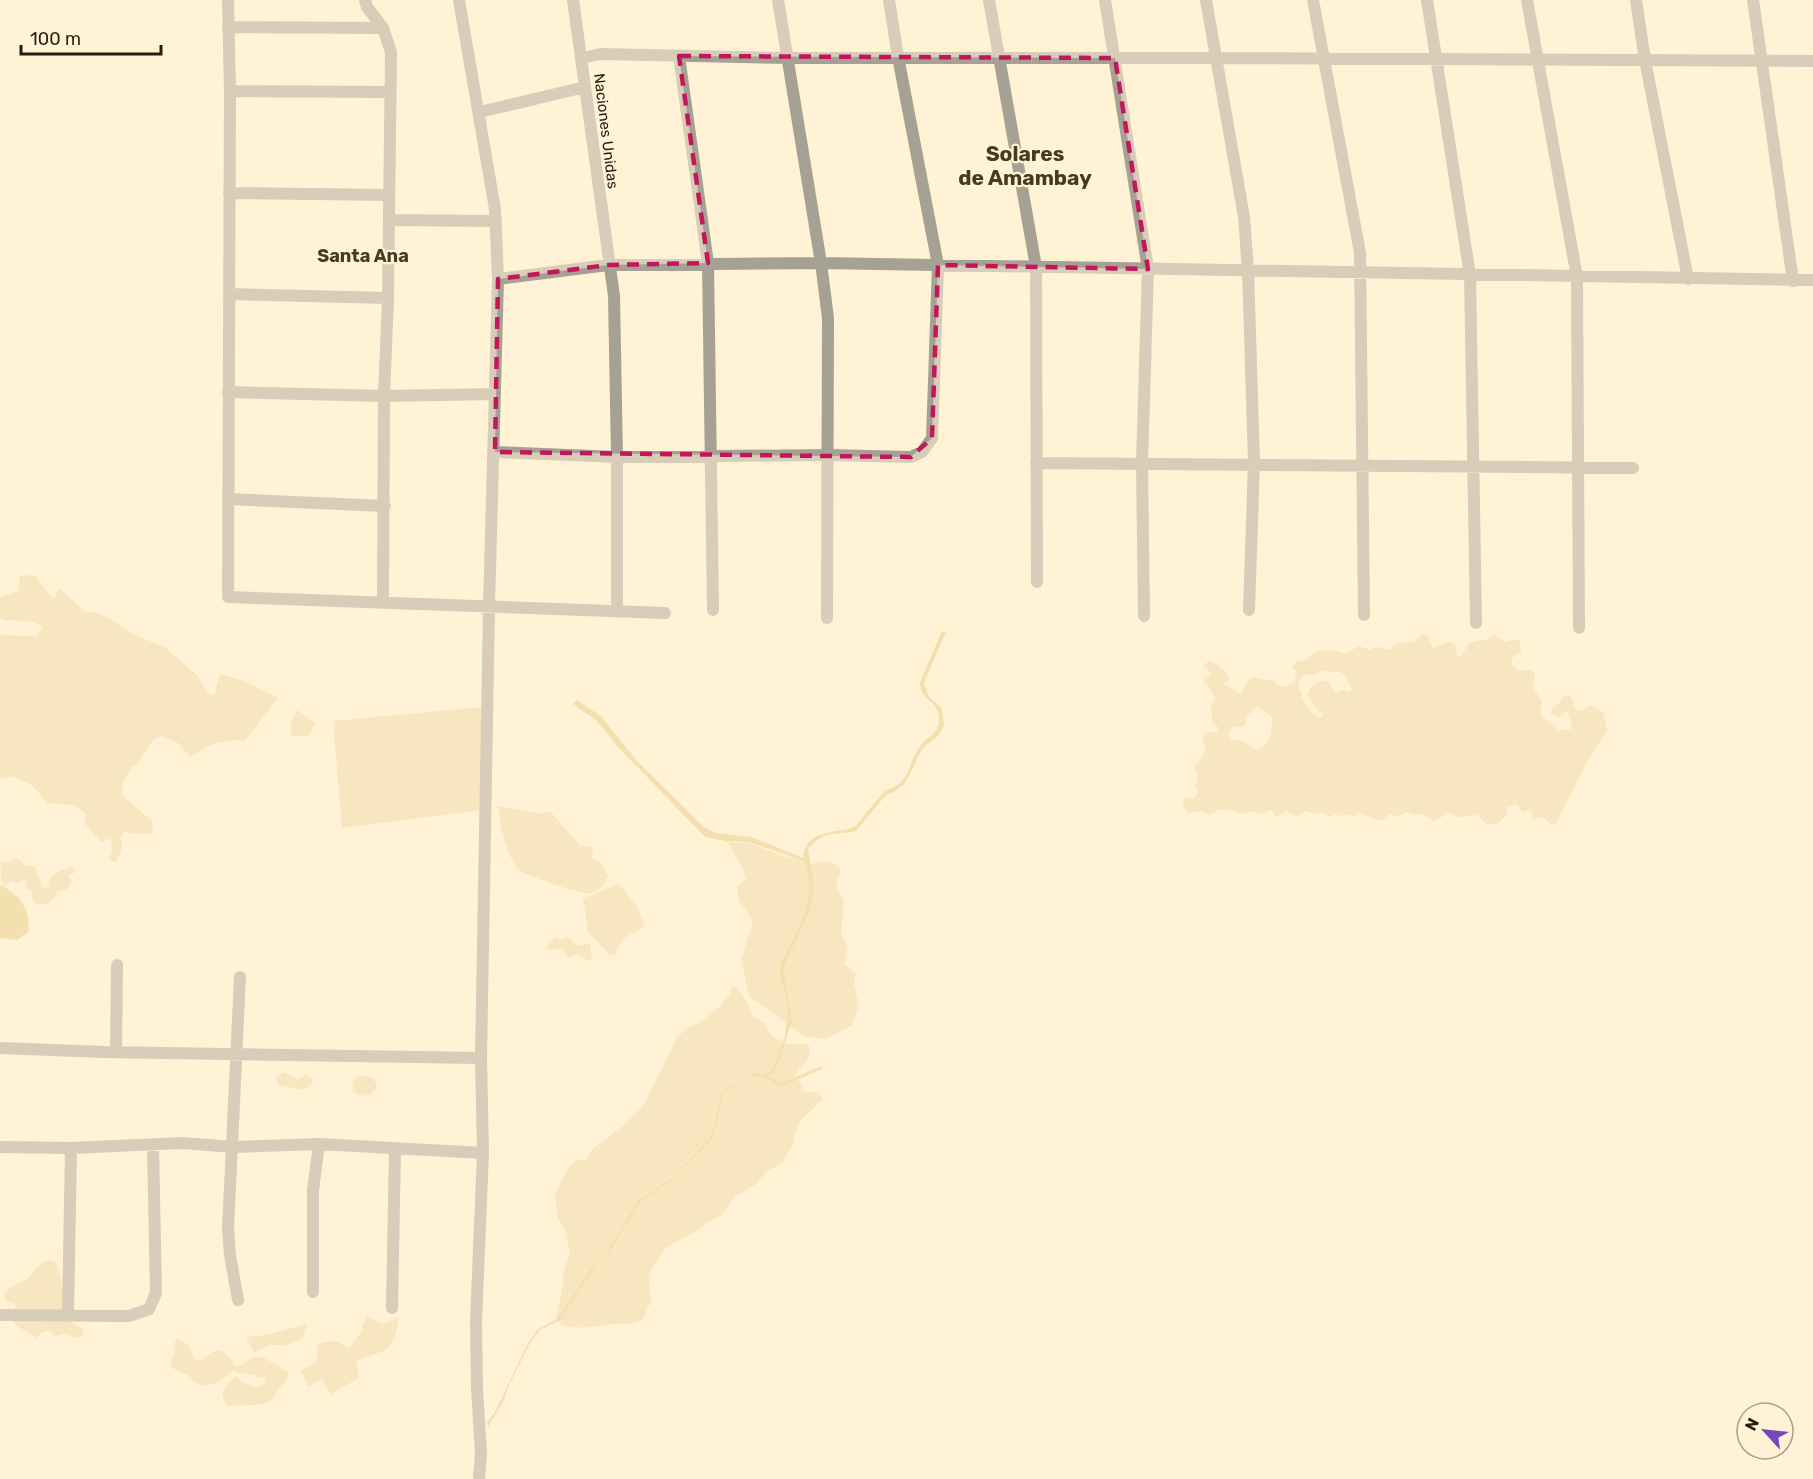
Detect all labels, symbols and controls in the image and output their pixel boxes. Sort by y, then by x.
scale bar [21,18,160,56]
text: 100 m [30,28,81,50]
street label: Naciones Unidas [590,72,622,190]
district label: Solares de Amambay [958,141,1092,190]
district label: Santa Ana [317,245,409,267]
north arrow [1735,1401,1795,1461]
text: N [1741,1415,1763,1434]

